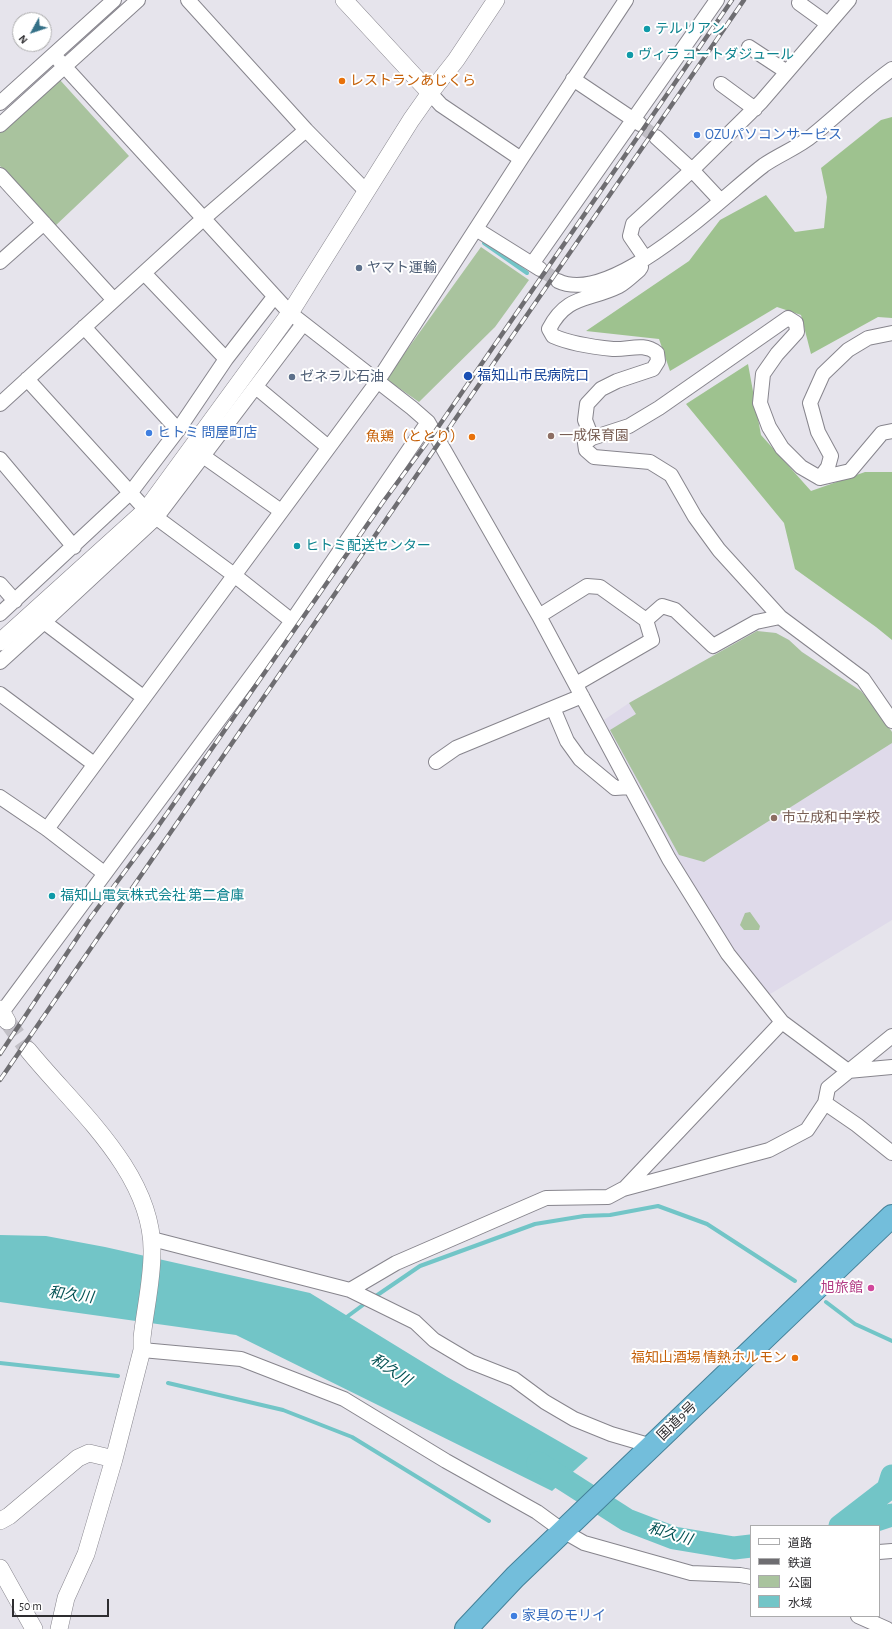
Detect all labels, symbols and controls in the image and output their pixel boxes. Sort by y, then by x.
north arrow [12,12,52,52]
place label: テルリアン [655,21,725,37]
marker: テルリアン [642,24,652,34]
text: N [17,33,30,46]
place label: ヴィラ コートダジュール [638,47,794,63]
marker: ヴィラ コートダジュール [625,50,635,60]
place label: レストランあじくら [350,73,476,89]
marker: レストランあじくら [337,76,347,86]
place label: OZUパソコンサービス [705,127,842,143]
marker: OZUパソコンサービス [692,130,702,140]
place label: ヤマト運輸 [367,260,437,276]
marker: ヤマト運輸 [354,263,364,273]
place label: 福知山市民病院口 [477,368,589,384]
place label: ゼネラル石油 [300,369,384,385]
marker: 福知山市民病院口 [462,370,474,382]
marker: ゼネラル石油 [287,372,297,382]
place label: ヒトミ 問屋町店 [157,425,257,441]
marker: ヒトミ 問屋町店 [144,428,154,438]
place label: 一成保育園 [559,428,629,444]
place label: 魚鶏（ととり） [366,429,464,445]
marker: 一成保育園 [546,431,556,441]
marker: 魚鶏（ととり） [467,432,477,442]
place label: ヒトミ配送センター [305,538,431,554]
marker: ヒトミ配送センター [292,541,302,551]
place label: 市立成和中学校 [782,810,880,826]
marker: 市立成和中学校 [769,813,779,823]
place label: 福知山電気株式会社 第二倉庫 [60,888,244,904]
marker: 福知山電気株式会社 第二倉庫 [47,891,57,901]
place label: 旭旅館 [821,1280,863,1296]
water label: 和久川 [48,1283,94,1307]
marker: 旭旅館 [866,1283,876,1293]
water label: 和久川 [367,1350,415,1390]
place label: 福知山酒場 情熱ホルモン [631,1350,787,1366]
marker: 福知山酒場 情熱ホルモン [790,1353,800,1363]
street label: 国道9号 [654,1398,700,1444]
water label: 和久川 [646,1519,694,1549]
legend [750,1525,880,1617]
text: 道路 [788,1537,812,1549]
text: 鉄道 [788,1557,812,1569]
text: 公園 [788,1577,812,1589]
scale bar [14,1591,111,1617]
text: 水域 [788,1597,812,1609]
text: 50 m [19,1600,42,1612]
place label: 家具のモリイ [522,1608,606,1624]
marker: 家具のモリイ [509,1611,519,1621]

